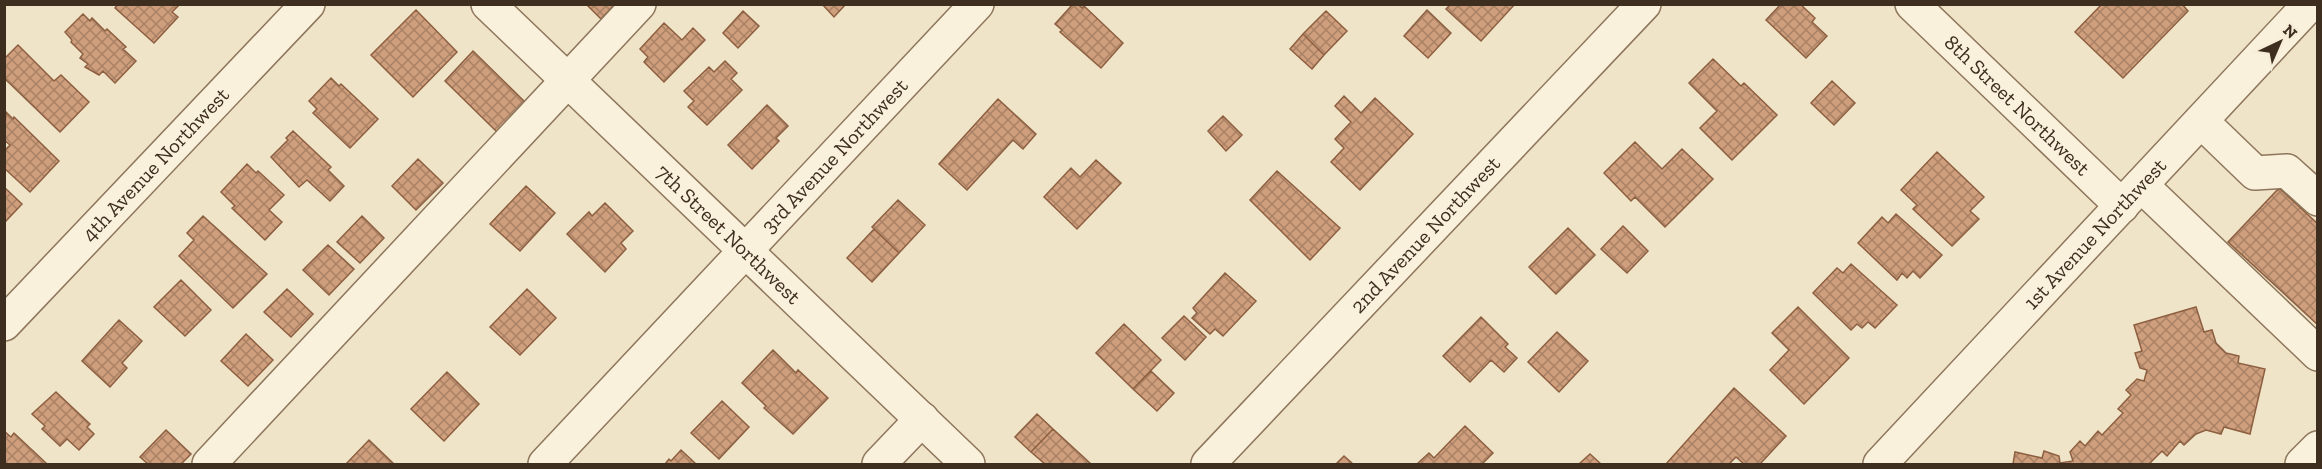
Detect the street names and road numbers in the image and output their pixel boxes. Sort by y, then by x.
street label: 8th Street Northwest [1940,29,2096,181]
street label: 3rd Avenue Northwest [756,73,913,238]
street label: 4th Avenue Northwest [76,82,234,246]
street label: 2nd Avenue Northwest [1345,151,1505,318]
street label: 1st Avenue Northwest [2018,153,2171,314]
street label: 7th Street Northwest [651,159,806,309]

